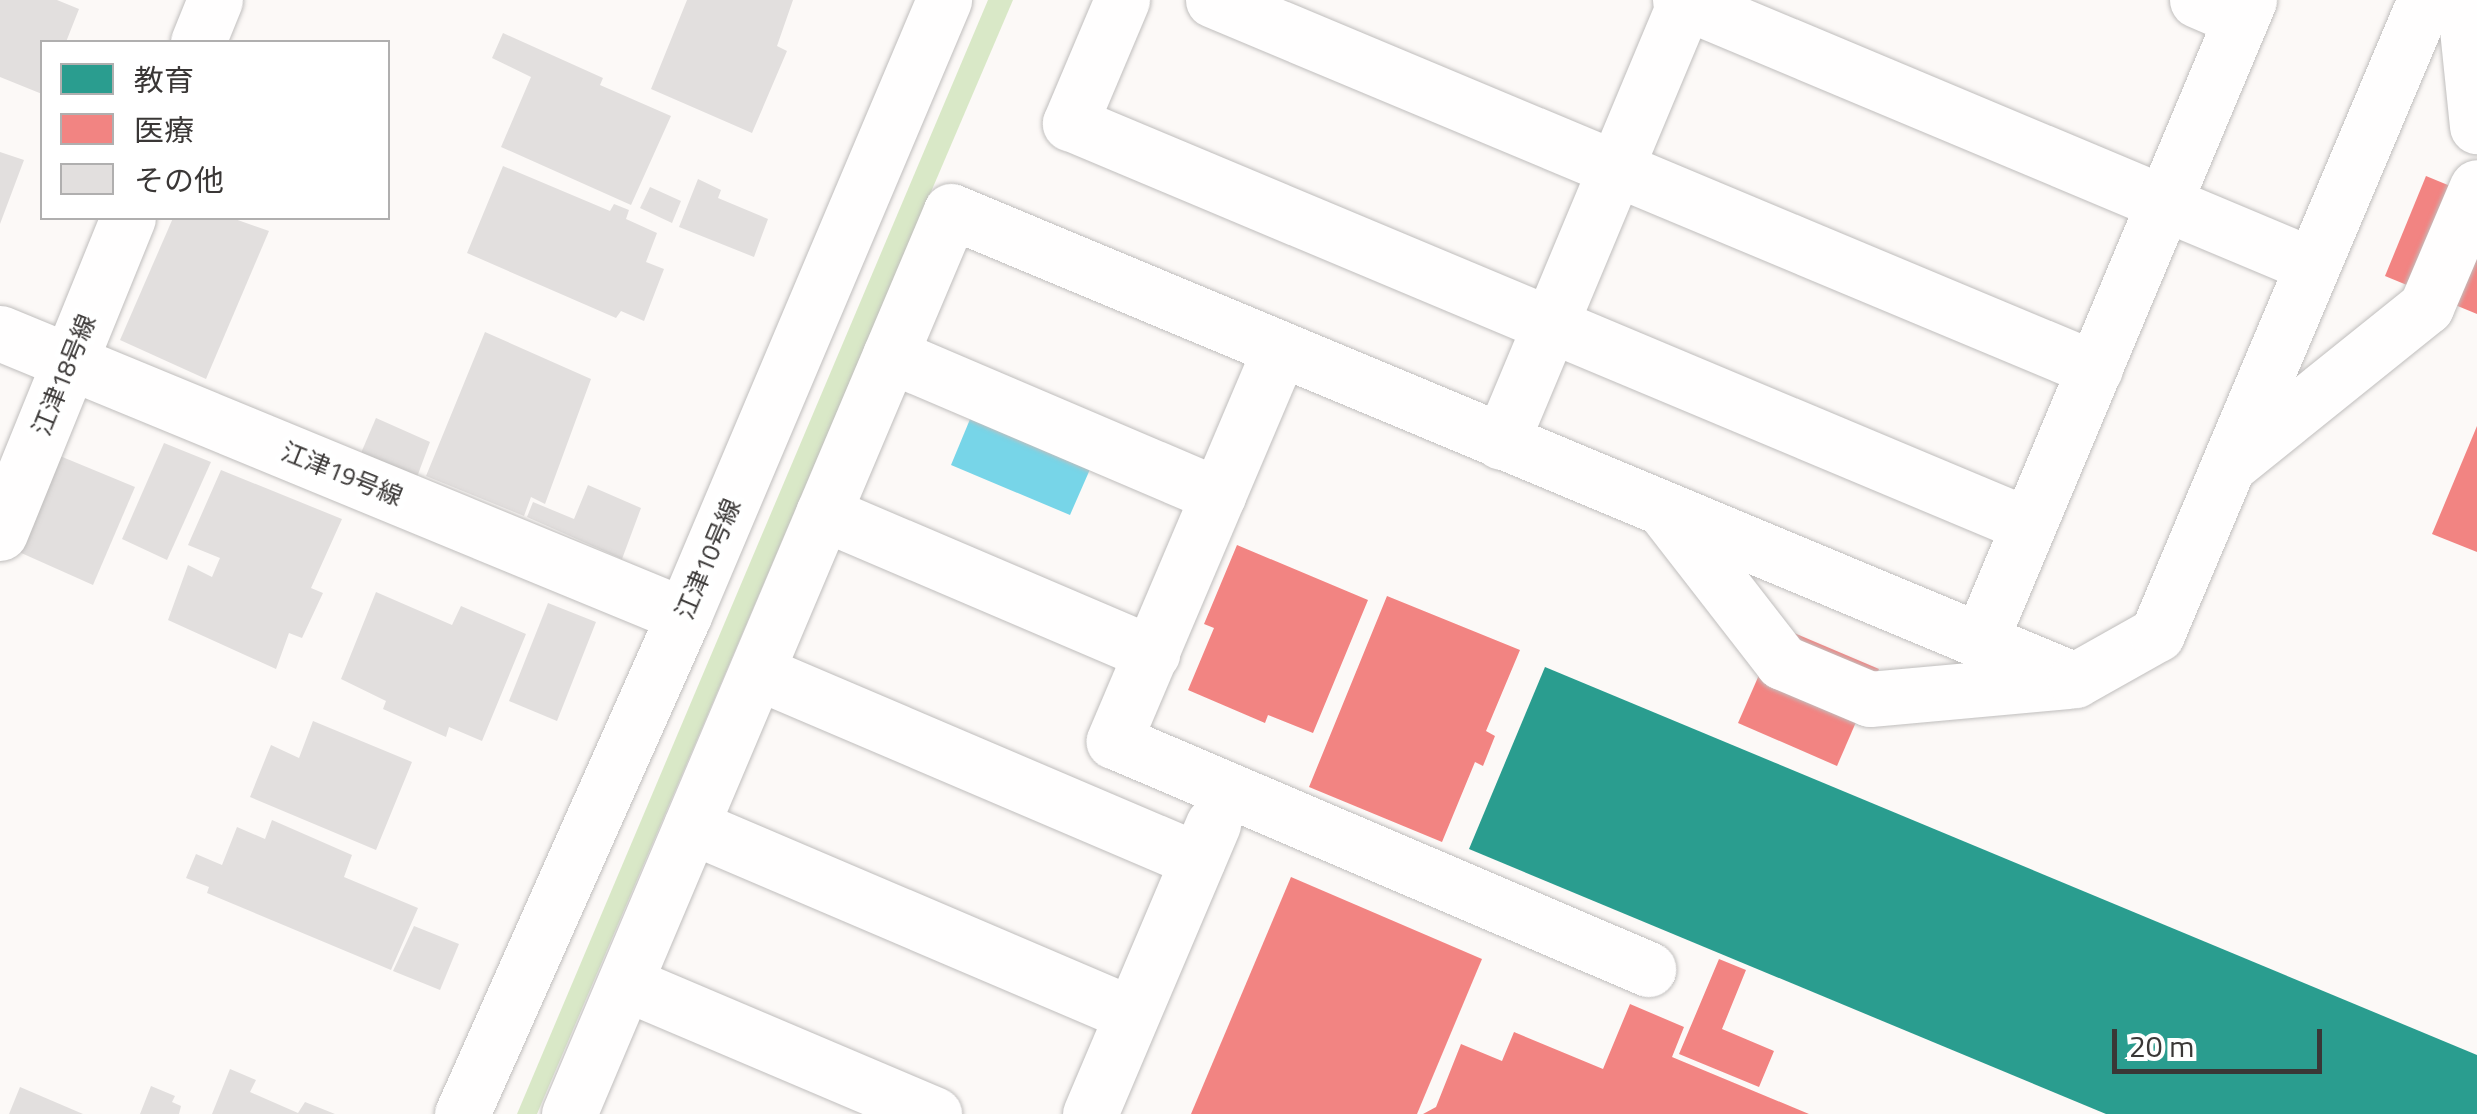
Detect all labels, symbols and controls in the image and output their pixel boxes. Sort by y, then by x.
legend [40,40,390,220]
text: 教育 [134,57,194,103]
text: 医療 [134,107,194,153]
text: その他 [134,157,224,203]
street label: 江津18号線 [26,310,102,440]
street label: 江津19号線 [277,436,407,512]
street label: 江津10号線 [669,494,747,624]
scale bar [2117,1009,2327,1071]
text: 20 m [2129,1023,2194,1069]

